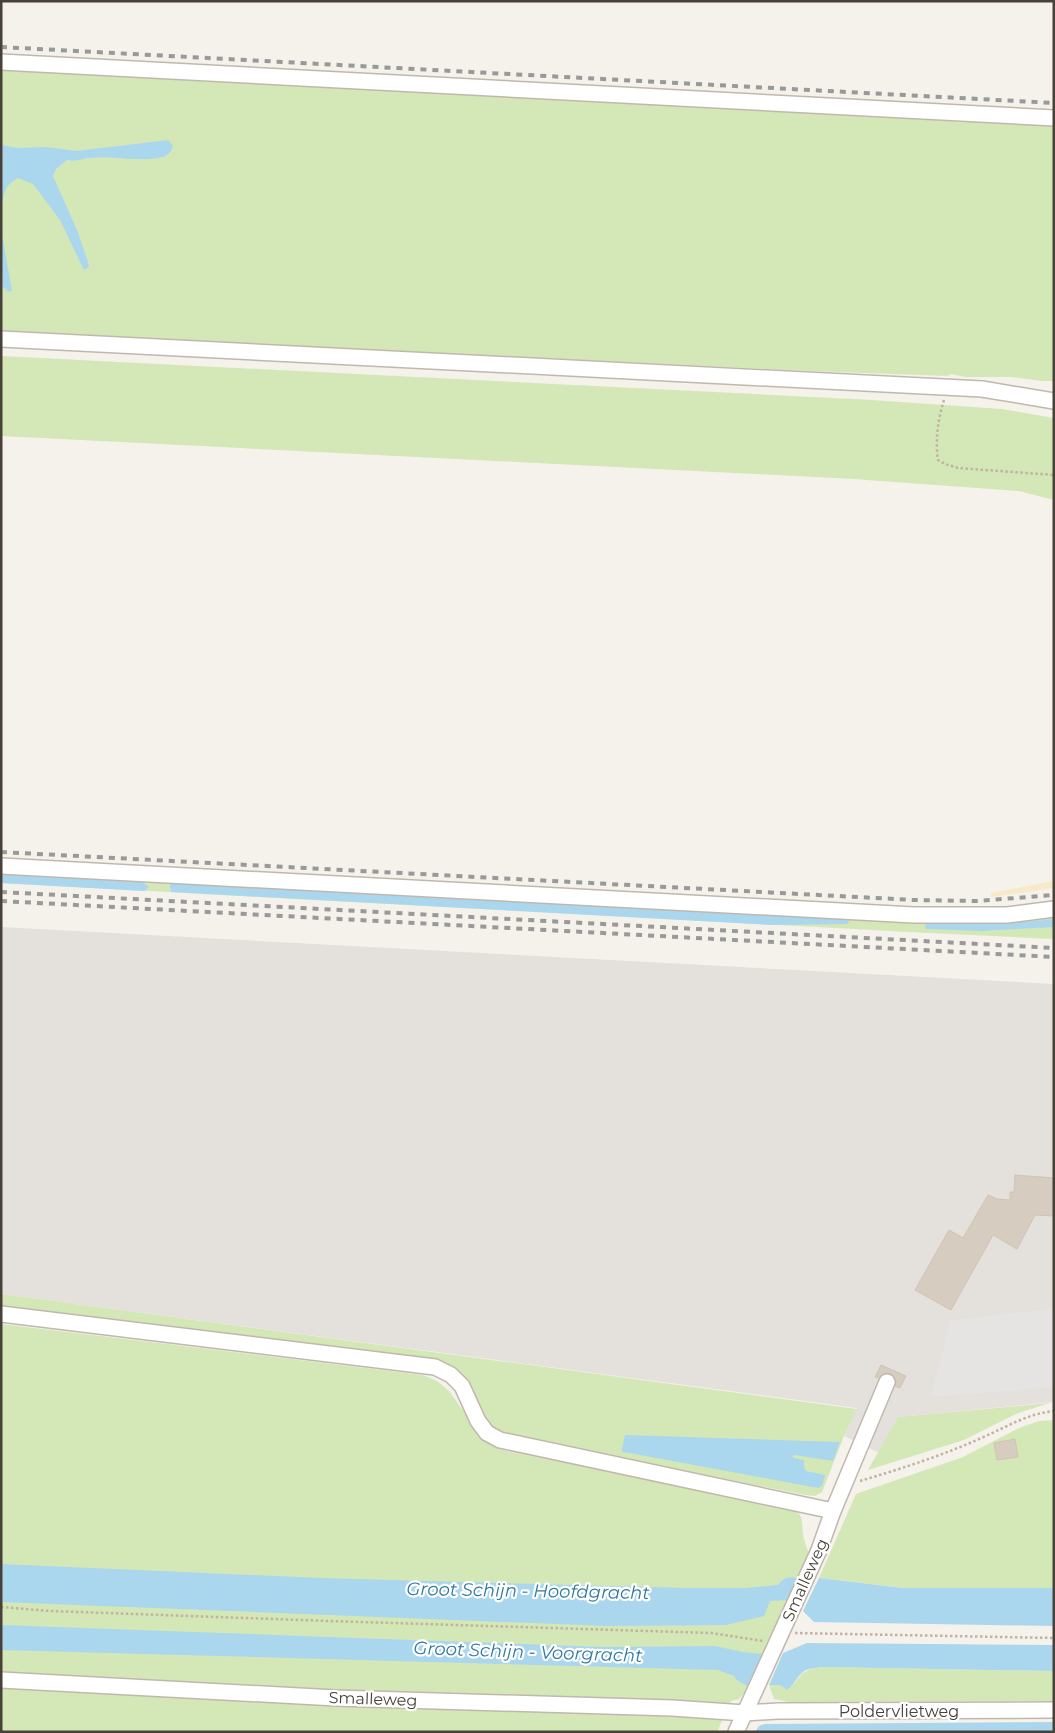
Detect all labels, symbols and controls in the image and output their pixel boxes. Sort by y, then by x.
street label: Smalleweg [778,1536,832,1624]
water label: Groot Schijn - Hoofdgracht [406,1578,651,1604]
water label: Groot Schijn - Voorgracht [413,1637,644,1667]
street label: Smalleweg [328,1688,418,1710]
street label: Poldervlietweg [839,1702,959,1721]

